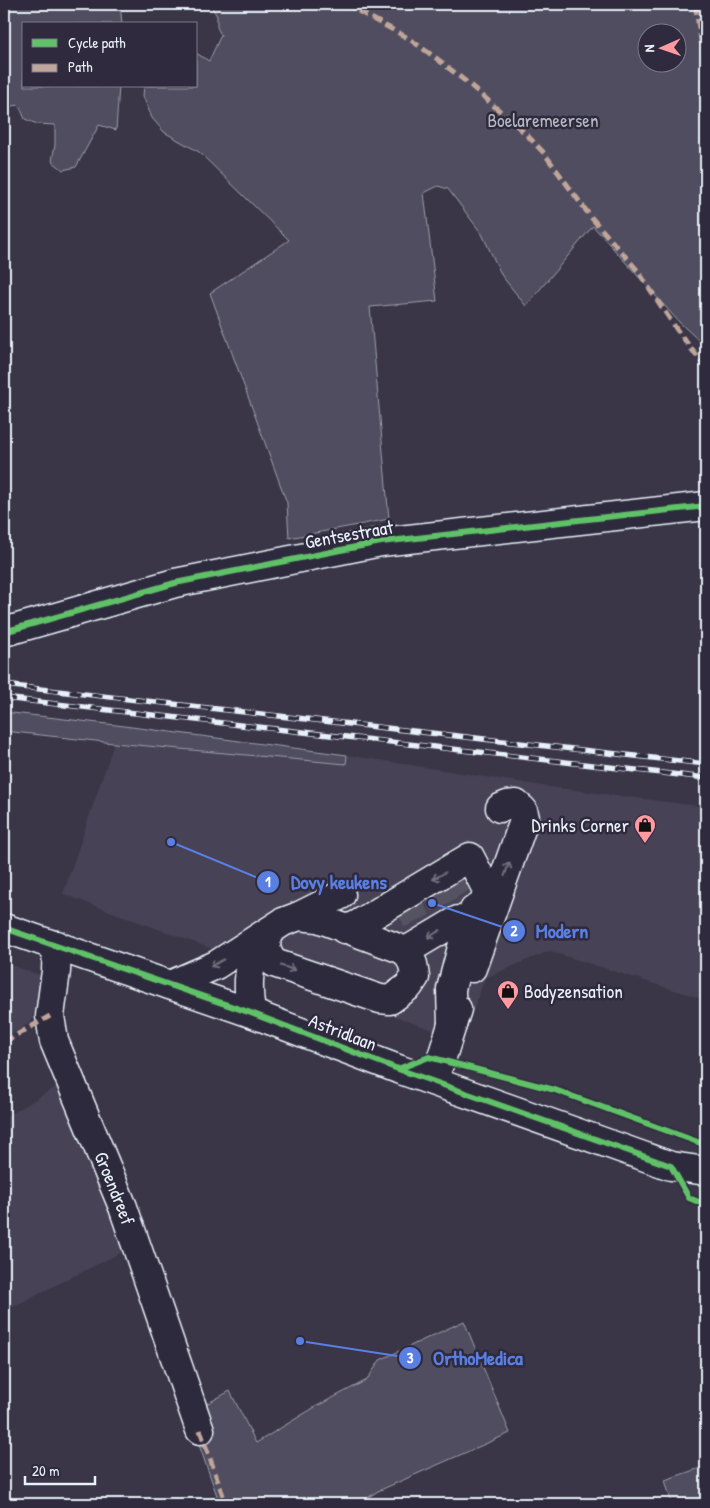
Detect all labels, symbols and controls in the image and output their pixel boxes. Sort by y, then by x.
legend [22,22,198,88]
north arrow [638,22,688,72]
text: Cycle path [68,32,126,53]
text: N [639,44,658,53]
text: Path [68,56,93,77]
park label: Boelaremeersen [487,107,599,133]
street label: Gentsestraat [303,513,396,555]
place label: Drinks Corner [531,812,630,838]
shop icon: Drinks Corner [633,813,657,844]
one-way arrow [503,862,512,878]
callout: Dovy keukens [256,864,397,899]
text: Dovy keukens [291,868,387,896]
text: 1 [265,871,271,892]
one-way arrow [432,871,446,881]
callout: Modern [501,913,599,948]
text: Modern [536,917,588,944]
text: 2 [510,920,518,941]
one-way arrow [428,929,442,939]
one-way arrow [210,959,225,969]
one-way arrow [279,964,295,973]
place label: Bodyzensation [524,978,623,1004]
shop icon: Bodyzensation [496,979,520,1010]
street label: Astridlaan [305,1007,381,1057]
street label: Groendreef [88,1148,141,1228]
callout: OrthoMedica [398,1340,532,1375]
text: OrthoMedica [433,1344,523,1371]
text: 3 [407,1347,414,1368]
scale bar [25,1453,95,1485]
text: 20 m [32,1460,59,1481]

